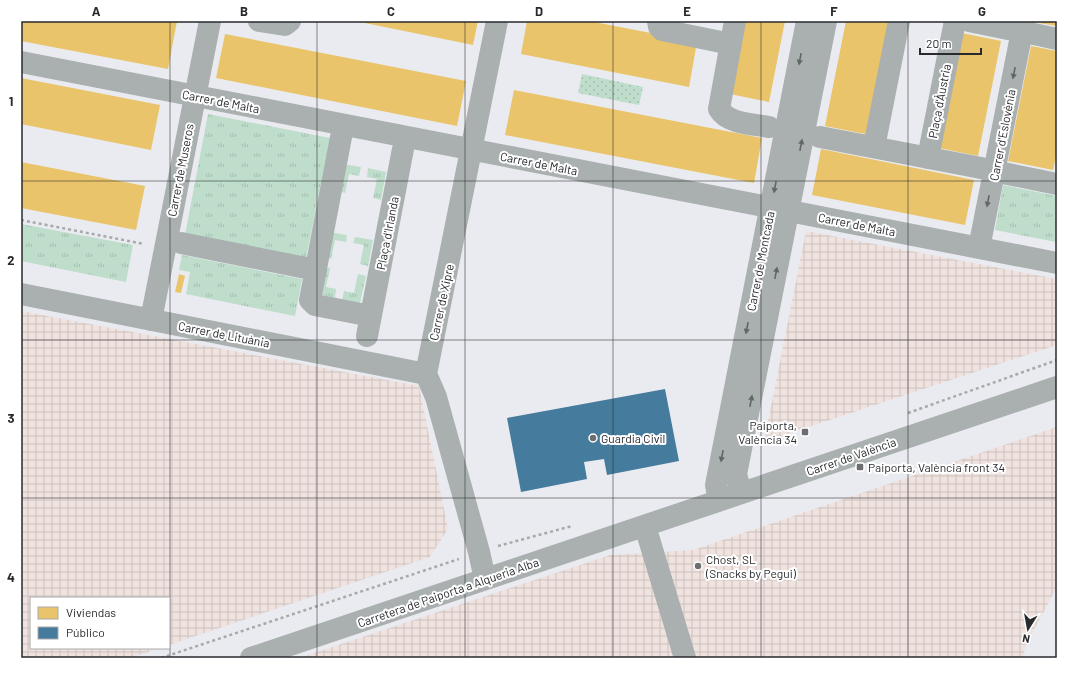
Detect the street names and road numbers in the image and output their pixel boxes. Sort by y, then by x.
street label: Plaça d'Àustria [925,63,953,139]
street label: Carrer de Malta [181,87,261,115]
street label: Carrer d'Eslovènia [986,88,1018,182]
street label: Carrer de Museros [164,122,196,218]
street label: Carrer de Malta [499,149,579,177]
street label: Plaça d'Irlanda [373,195,401,271]
street label: Carrer de Montcada [743,210,777,312]
street label: Carrer de Malta [817,210,897,238]
street label: Carrer de Xipre [426,262,456,342]
street label: Carrer de Lituània [177,318,271,350]
street label: Carrer de València [804,434,898,478]
street label: Carretera de Paiporta a Alqueria Alba [356,554,540,630]

